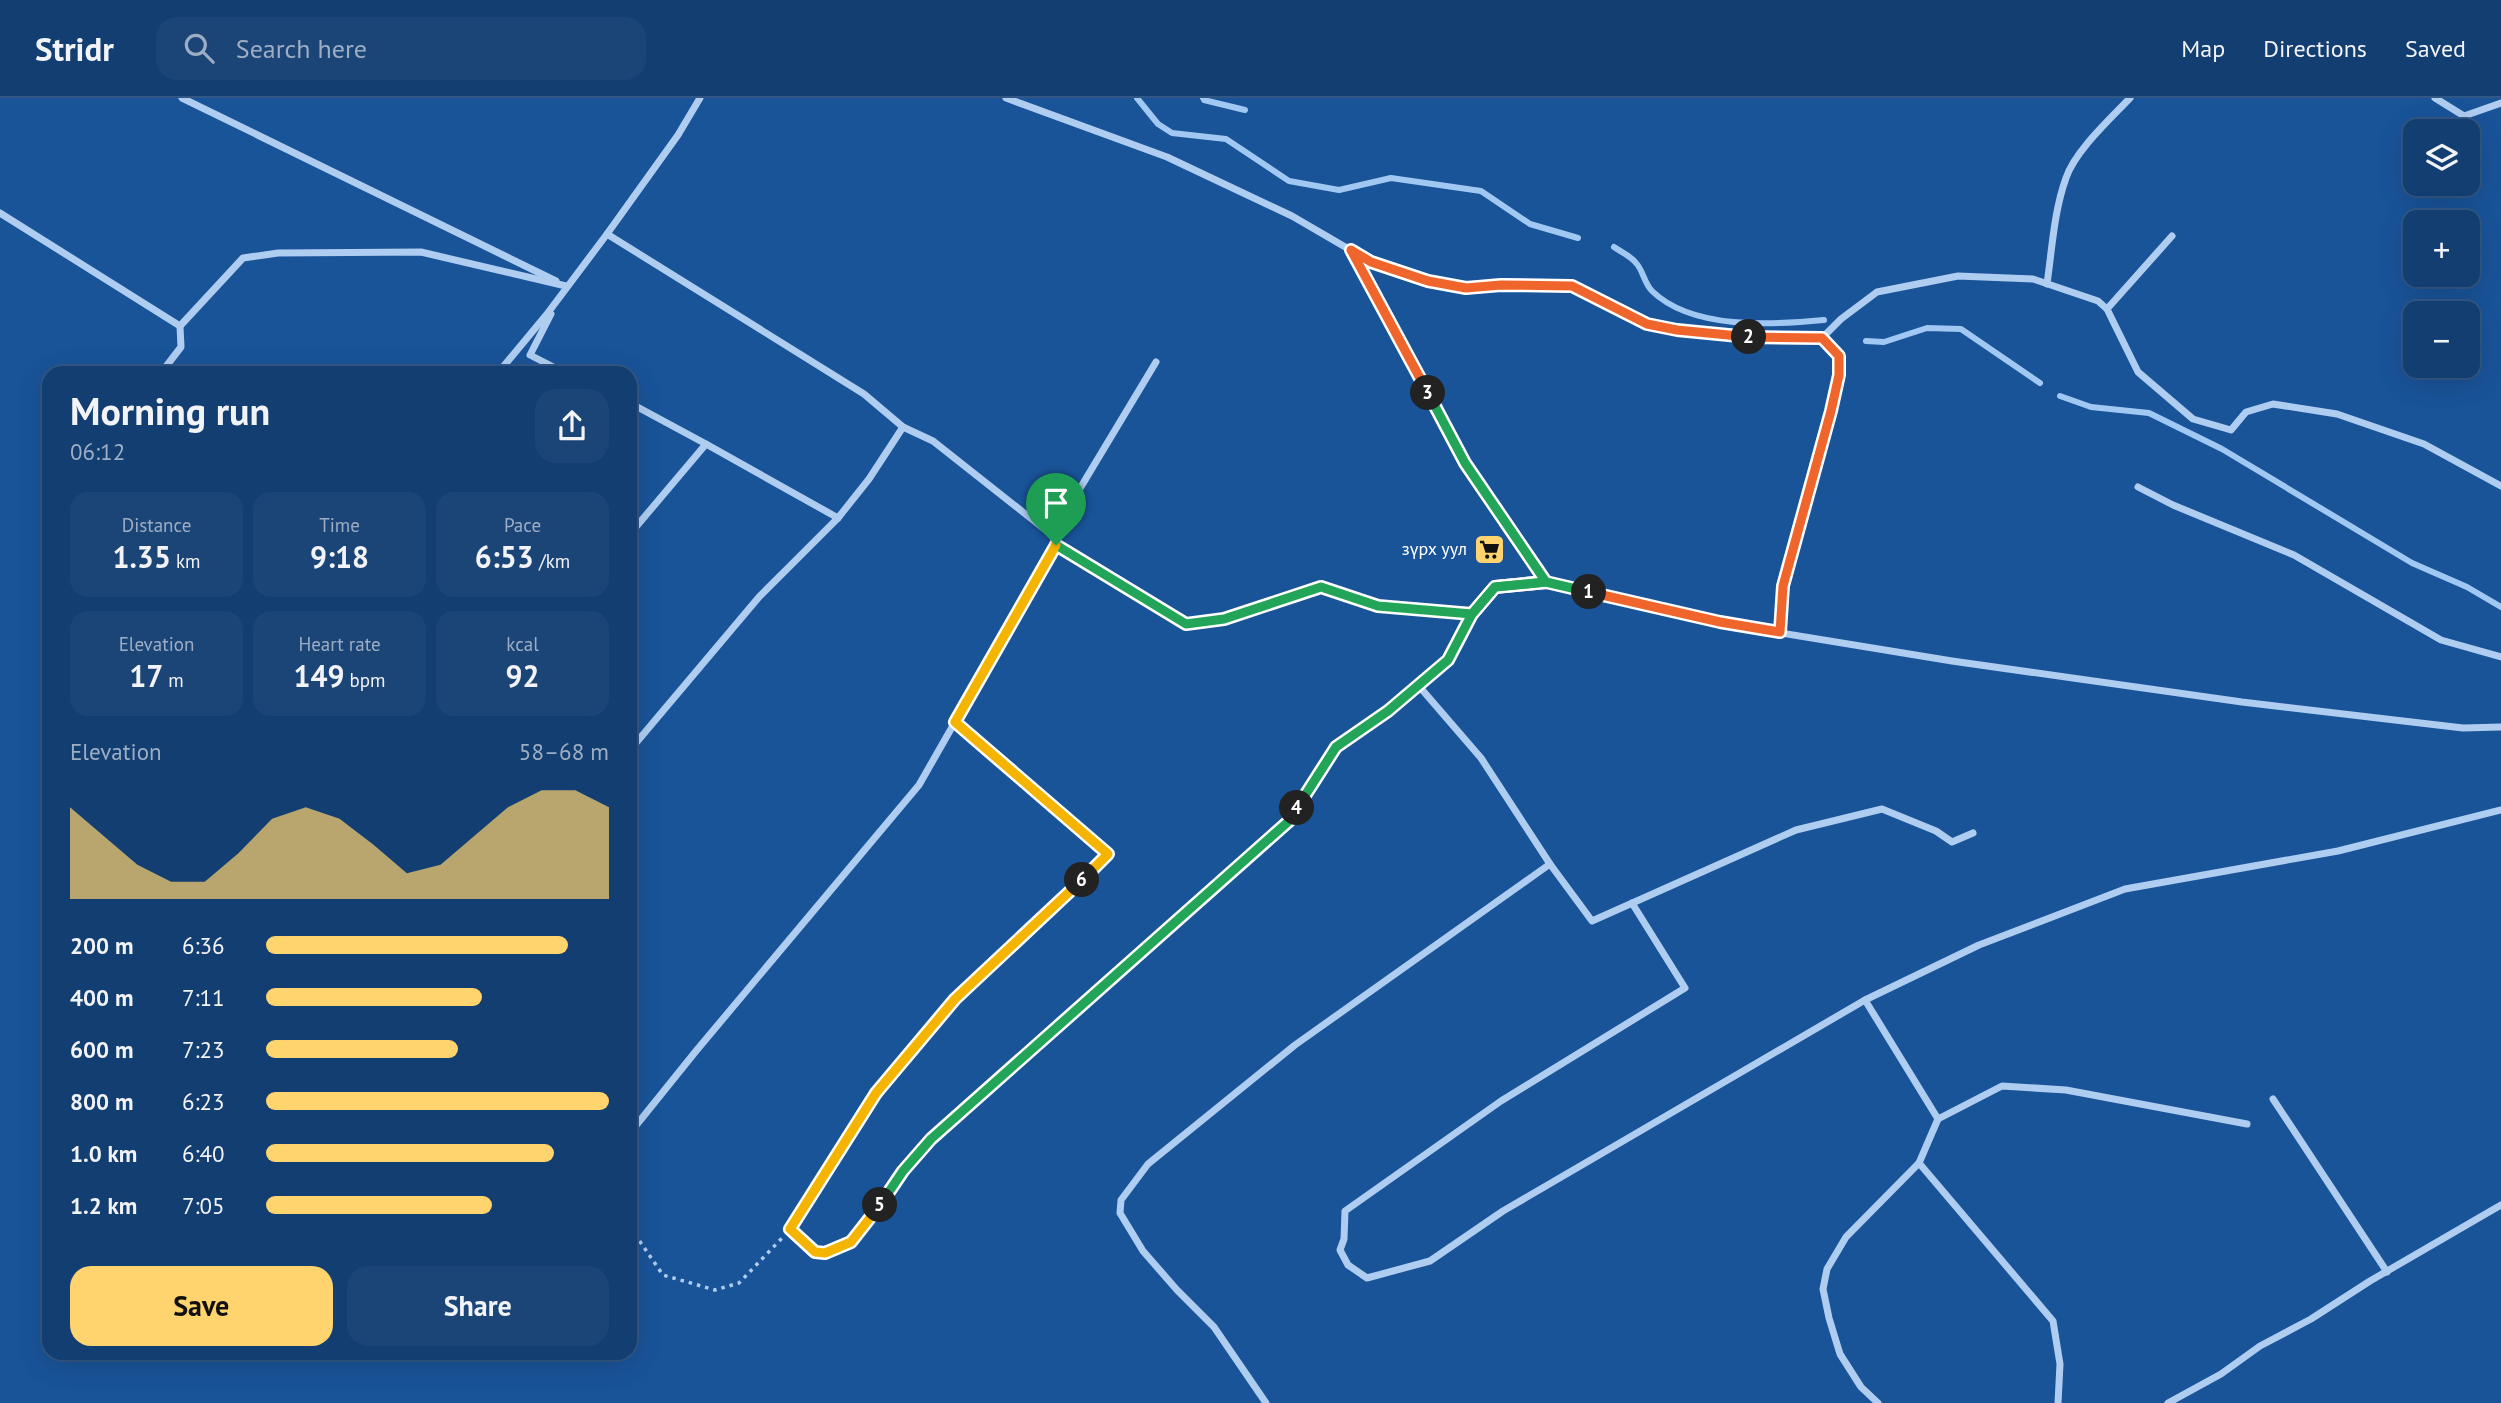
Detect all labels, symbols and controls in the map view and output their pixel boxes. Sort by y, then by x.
search box [156,17,646,80]
text: Stridr [35,27,114,70]
icon: search [180,29,218,67]
text: Search here [236,32,367,65]
text: Map [2181,33,2225,64]
text: Directions [2263,33,2367,64]
text: Saved [2405,33,2466,64]
map controls [2403,119,2480,378]
button: layers [2403,119,2480,196]
button: + [2403,210,2480,287]
button: − [2403,301,2480,378]
pin: 2 [1732,320,1766,354]
text: 2 [1743,324,1754,348]
pin: 3 [1410,376,1446,410]
text: 3 [1422,380,1433,404]
text: Morning run [70,386,270,435]
button: share [535,389,609,463]
text: 06:12 [70,437,125,466]
pin [1026,473,1086,545]
icon: arrive [1037,484,1075,522]
text: Distance [122,513,191,537]
text: Time [319,513,360,537]
text: Pace [504,513,541,537]
supermarket icon: зүрх уул [1473,532,1507,566]
text: 1.35 [112,537,171,576]
text: 9:18 [310,537,369,576]
text: 6:53 [475,537,534,576]
place label: зүрх уул [1402,537,1467,560]
text: km [171,549,201,573]
text: /km [534,549,570,573]
pin: 1 [1572,574,1606,610]
text: 1 [1583,579,1594,603]
text: Elevation [119,632,194,656]
text: Heart rate [298,632,381,656]
text: kcal [506,632,539,656]
text: 17 [129,656,163,695]
text: 149 [293,656,344,695]
text: 92 [505,656,540,695]
text: m [163,668,184,692]
text: bpm [344,668,386,692]
text: Elevation [70,737,162,766]
text: 58–68 m [519,737,609,766]
pin: 4 [1280,790,1314,826]
text: 4 [1291,795,1302,819]
pin: 6 [1064,862,1100,898]
text: 6 [1076,867,1087,891]
text: 200 m [70,931,133,960]
text: 6:36 [182,931,225,960]
text: 400 m [70,983,133,1012]
text: 7:11 [182,983,225,1012]
text: 600 m [70,1035,133,1064]
text: 7:23 [182,1035,225,1064]
text: 800 m [70,1087,133,1116]
text: 6:23 [182,1087,225,1116]
text: 1.0 km [70,1139,137,1168]
text: 6:40 [182,1139,225,1168]
pin: 5 [862,1188,898,1222]
text: 1.2 km [70,1191,137,1220]
text: 7:05 [182,1191,225,1220]
text: 5 [874,1192,885,1216]
button: Save [70,1266,333,1346]
button: Share [347,1266,609,1346]

